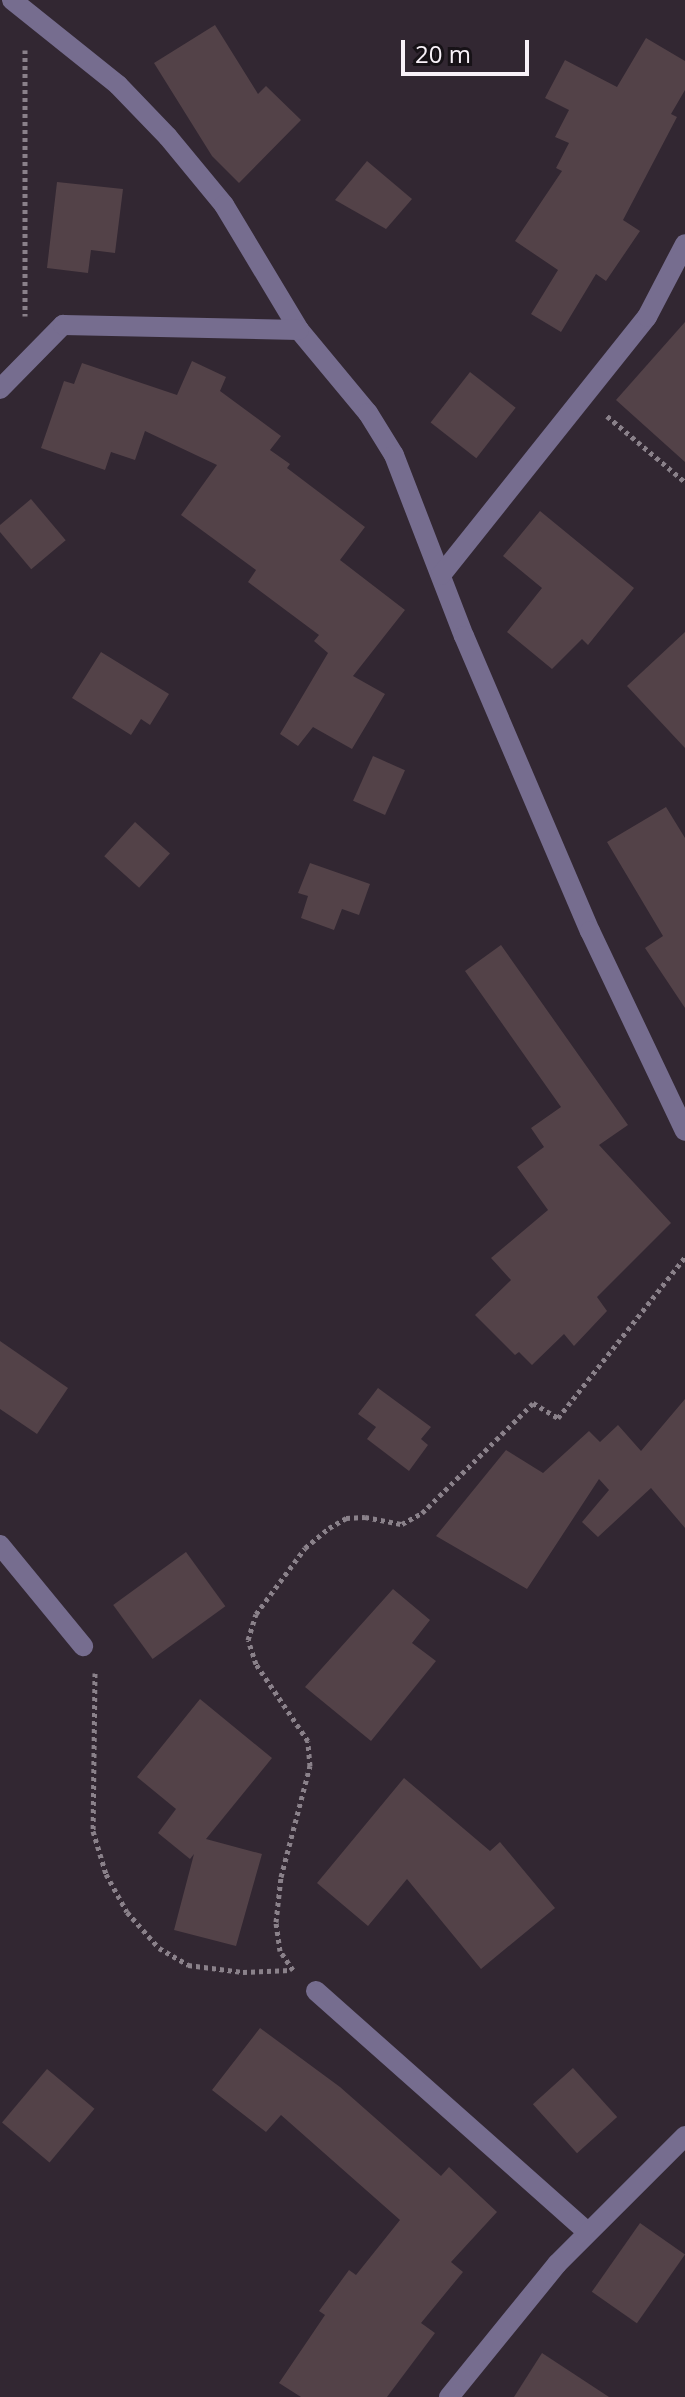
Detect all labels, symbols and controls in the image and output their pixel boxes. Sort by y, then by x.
scale bar [405,24,533,74]
text: 20 m [415,37,471,70]

